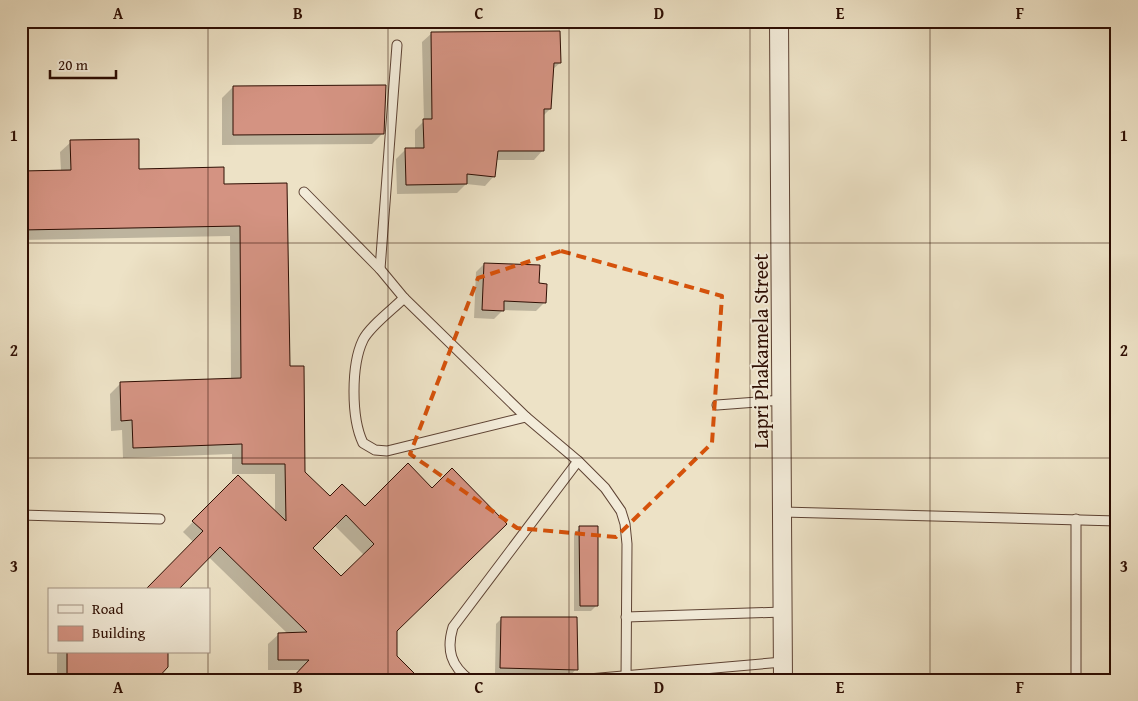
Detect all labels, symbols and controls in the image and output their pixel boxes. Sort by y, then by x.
text: A [113,1,124,25]
text: B [293,1,303,25]
text: C [474,1,484,25]
text: D [654,1,664,25]
text: E [836,1,845,25]
text: F [1016,1,1024,25]
scale bar [50,48,116,80]
text: 20 m [58,54,89,75]
text: 1 [10,123,18,147]
text: 1 [1120,123,1128,147]
street label: Lapri Phakamela Street [746,253,775,449]
text: 2 [10,338,18,362]
text: 2 [1120,338,1128,362]
text: 3 [10,554,18,578]
text: 3 [1120,554,1128,578]
legend [48,588,210,654]
text: Road [92,598,123,619]
text: Building [92,622,146,643]
text: A [113,675,124,699]
text: B [293,675,303,699]
text: C [474,675,484,699]
text: D [654,675,664,699]
text: E [836,675,845,699]
text: F [1016,675,1024,699]

